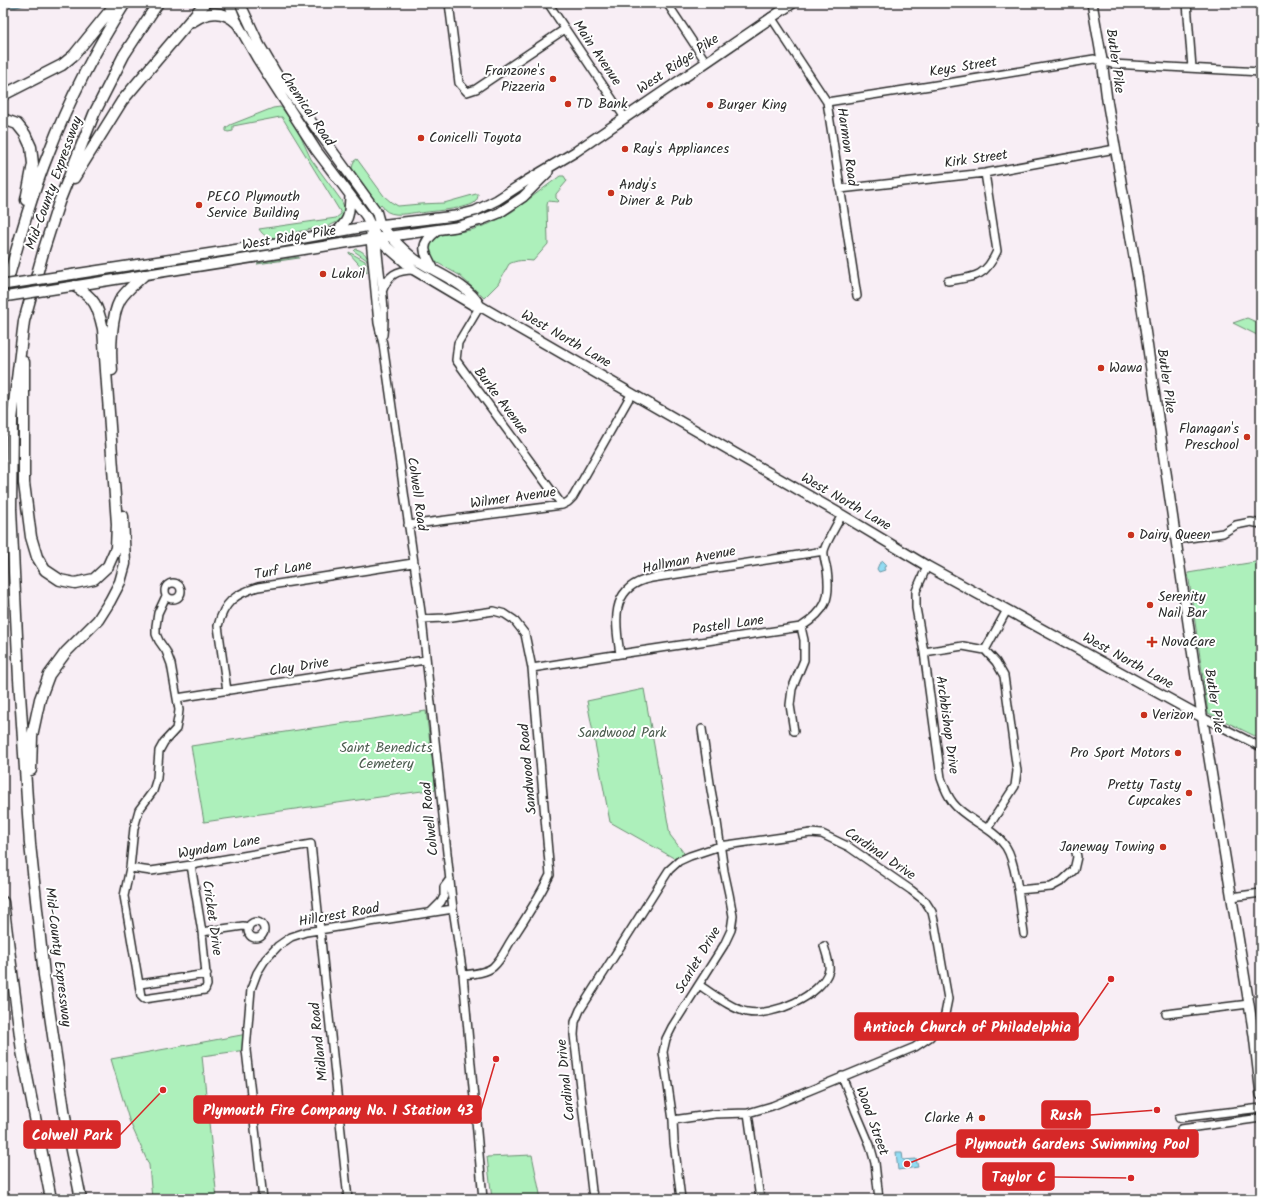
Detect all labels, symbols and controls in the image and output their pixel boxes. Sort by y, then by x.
street label: Main Avenue [567,16,628,91]
street label: Butler Pike [1100,27,1131,95]
street label: West Ridge Pike [632,28,724,100]
street label: Keys Street [928,51,999,83]
place label: Franzone's Pizzeria [485,60,545,98]
street label: Chemical Road [274,67,341,152]
marker: Franzone's Pizzeria [548,74,558,84]
place label: TD Bank [576,93,628,115]
place label: Burger King [718,94,787,116]
marker: TD Bank [563,99,573,109]
marker: Burger King [705,100,715,110]
street label: Harmon Road [831,106,864,189]
street label: Mid-County Expressway [20,113,89,253]
place label: Conicelli Toyota [429,127,522,149]
marker: Conicelli Toyota [416,133,426,143]
place label: Ray's Appliances [633,138,729,160]
marker: Ray's Appliances [620,144,630,154]
street label: Kirk Street [943,144,1010,174]
place label: Andy's Diner & Pub [619,174,693,212]
place label: PECO Plymouth Service Building [207,186,300,224]
marker: Andy's Diner & Pub [606,188,616,198]
marker: PECO Plymouth Service Building [194,200,204,210]
street label: West Ridge Pike [240,220,338,256]
place label: Lukoil [331,263,366,285]
marker: Lukoil [318,269,328,279]
street label: West North Lane [517,304,616,374]
street label: Butler Pike [1151,347,1182,415]
place label: Wawa [1109,357,1143,379]
street label: Burke Avenue [468,362,534,440]
marker: Wawa [1096,363,1106,373]
place label: Flanagan's Preschool [1179,418,1240,456]
marker: Flanagan's Preschool [1242,432,1252,442]
street label: Colwell Road [401,456,433,533]
street label: West North Lane [797,467,896,537]
street label: Wilmer Avenue [469,481,558,515]
place label: Dairy Queen [1139,524,1211,546]
marker: Dairy Queen [1126,530,1136,540]
street label: Hallman Avenue [640,540,738,580]
street label: Turf Lane [253,554,314,586]
place label: Serenity Nail Bar [1158,586,1208,624]
marker: Serenity Nail Bar [1145,600,1155,610]
street label: Pastell Lane [691,609,766,641]
street label: West North Lane [1078,627,1178,695]
place label: NovaCare [1161,631,1216,653]
marker: NovaCare [1146,636,1158,648]
street label: Clay Drive [268,651,331,683]
street label: Butler Pike [1198,667,1230,735]
street label: Archbishop Drive [929,675,965,776]
place label: Verizon [1152,704,1194,726]
marker: Verizon [1139,710,1149,720]
street label: Sandwood Road [513,722,543,815]
park label: Sandwood Park [578,722,667,744]
park label: Saint Benedicts Cemetery [340,737,432,775]
place label: Pro Sport Motors [1070,742,1170,764]
marker: Pro Sport Motors [1173,748,1183,758]
place label: Pretty Tasty Cupcakes [1107,774,1181,812]
street label: Colwell Road [415,780,445,857]
marker: Pretty Tasty Cupcakes [1184,788,1194,798]
street label: Cardinal Drive [840,822,921,886]
street label: Wyndam Lane [176,829,263,865]
place label: Janeway Towing [1059,836,1155,858]
marker: Janeway Towing [1158,842,1168,852]
street label: Cricket Drive [196,879,228,958]
street label: Mid-County Expressway [39,886,78,1029]
street label: Hillcrest Road [297,897,382,933]
street label: Scarlet Drive [669,922,727,998]
street label: Midland Road [304,1000,334,1083]
callout: Antioch Church of Philadelphia [855,1013,1078,1040]
text: Antioch Church of Philadelphia [863,1016,1071,1040]
street label: Cardinal Drive [551,1037,581,1122]
street label: Wood Street [849,1084,895,1159]
callout: Plymouth Fire Company No. 1 Station 43 [194,1096,481,1123]
text: Plymouth Fire Company No. 1 Station 43 [203,1099,473,1123]
callout: Rush [1042,1101,1090,1128]
text: Rush [1050,1104,1082,1128]
place label: Clarke A [924,1107,974,1129]
marker: Clarke A [977,1113,987,1123]
callout: Colwell Park [24,1121,120,1148]
text: Colwell Park [32,1124,113,1148]
callout: Plymouth Gardens Swimming Pool [957,1130,1198,1157]
text: Plymouth Gardens Swimming Pool [965,1133,1189,1157]
callout: Taylor C [983,1163,1054,1190]
text: Taylor C [992,1166,1046,1190]

